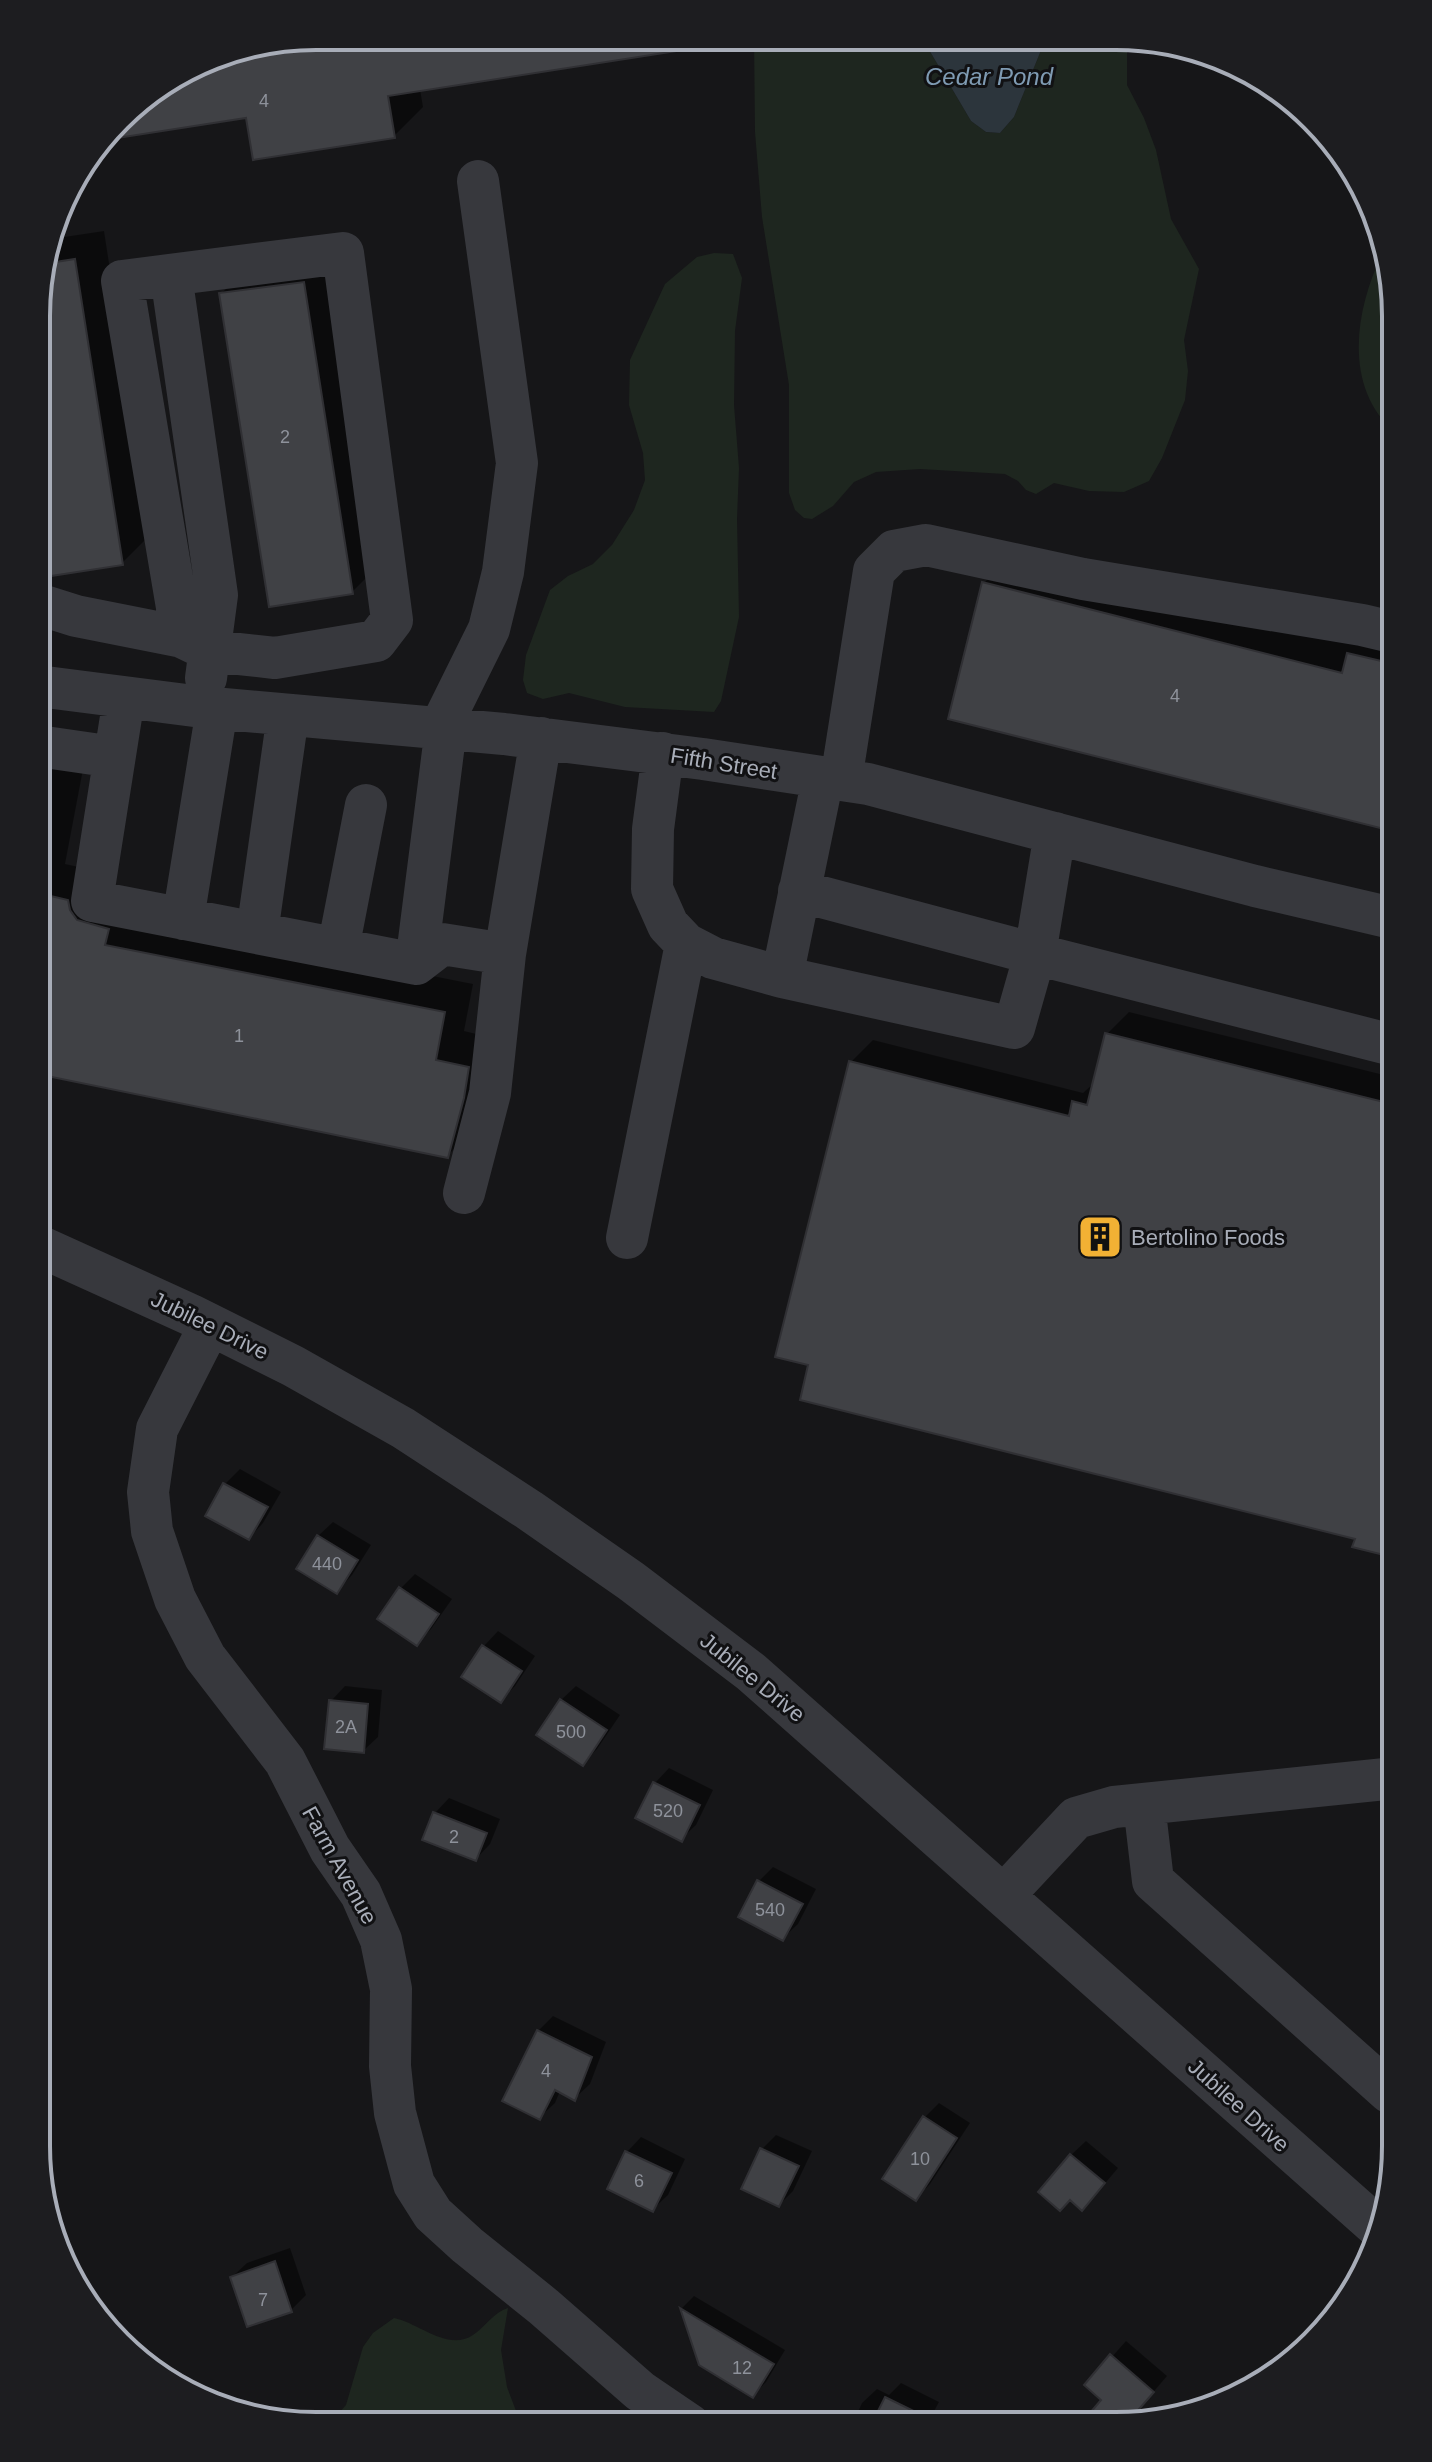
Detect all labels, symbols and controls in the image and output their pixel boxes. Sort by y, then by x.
water label: Cedar Pond [925,63,1054,90]
house number: 4 [259,91,269,111]
house number: 2 [280,427,290,447]
house number: 4 [1170,686,1180,706]
street label: Fifth Street [669,743,779,784]
house number: 1 [234,1026,244,1046]
building icon: Bertolino Foods [1076,1213,1124,1261]
place label: Bertolino Foods [1131,1225,1285,1250]
street label: Jubilee Drive [147,1286,272,1365]
house number: 440 [312,1554,342,1574]
street label: Jubilee Drive [695,1628,810,1727]
house number: 2A [335,1717,357,1737]
house number: 500 [556,1722,586,1742]
house number: 520 [653,1801,683,1821]
street label: Farm Avenue [297,1802,382,1928]
house number: 2 [449,1827,459,1847]
house number: 540 [755,1900,785,1920]
street label: Jubilee Drive [1183,2054,1294,2157]
house number: 4 [541,2061,551,2081]
house number: 10 [910,2149,930,2169]
house number: 6 [634,2171,644,2191]
house number: 7 [258,2290,268,2310]
house number: 12 [732,2358,752,2378]

